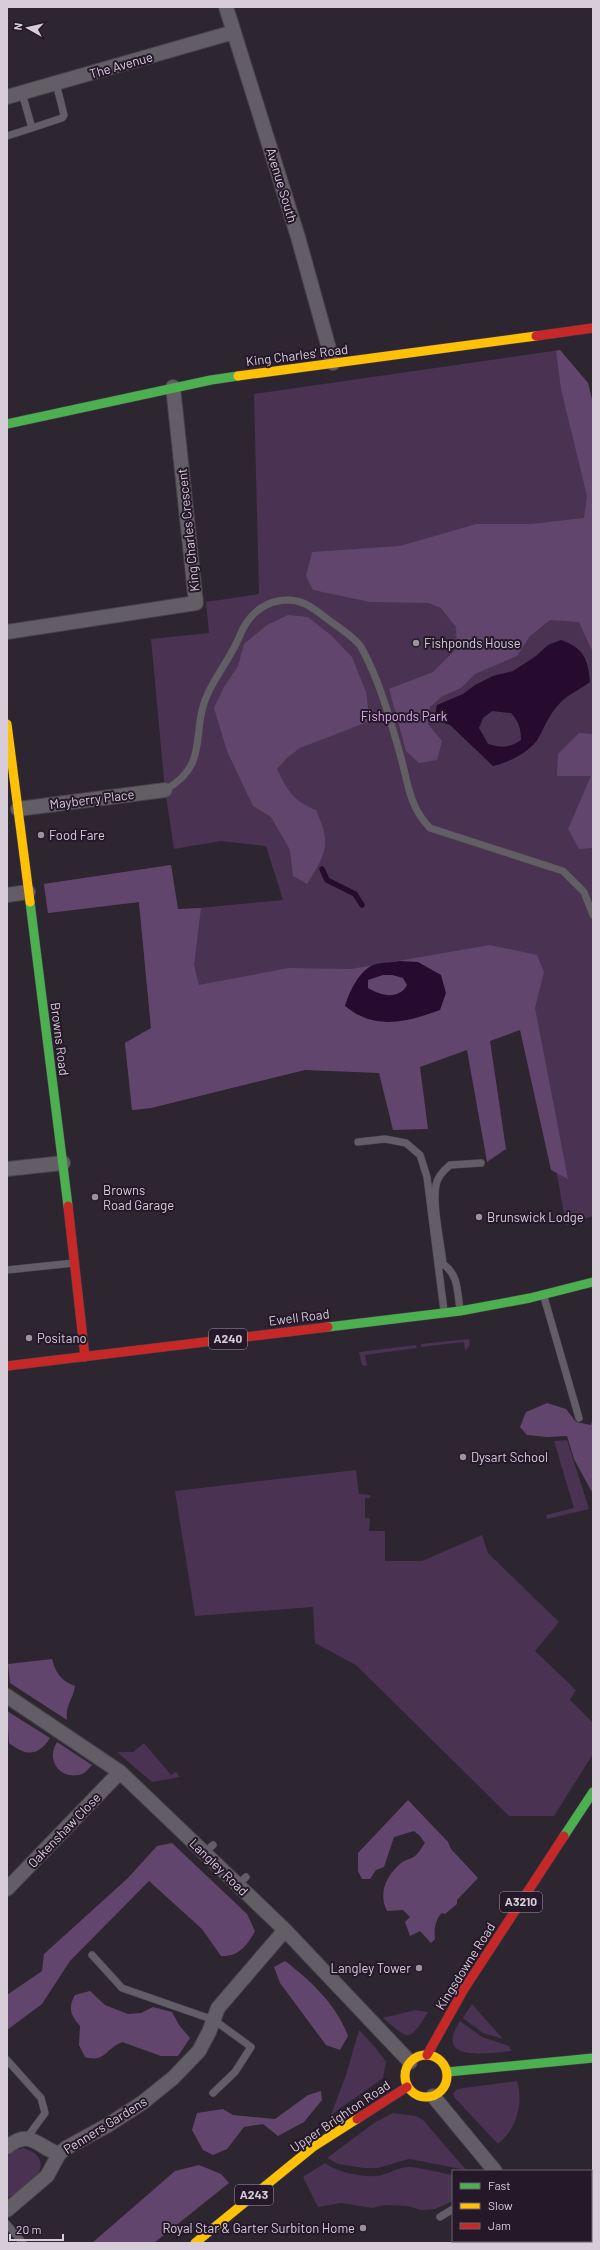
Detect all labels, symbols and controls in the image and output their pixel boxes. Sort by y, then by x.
north arrow [8,8,48,48]
text: N [11,22,25,31]
street label: The Avenue [87,48,155,82]
street label: Avenue South [263,146,301,224]
street label: King Charles' Road [245,341,349,369]
street label: King Charles Crescent [174,468,202,592]
place label: Fishponds House [424,635,521,651]
marker: Fishponds House [411,638,421,648]
park label: Fishponds Park [361,708,448,724]
street label: Mayberry Place [49,786,135,812]
place label: Food Fare [49,827,105,843]
marker: Food Fare [36,830,46,840]
street label: Browns Road [48,1001,72,1077]
place label: Browns Road Garage [103,1182,174,1213]
marker: Browns Road Garage [90,1192,100,1202]
place label: Brunswick Lodge [487,1209,584,1225]
marker: Brunswick Lodge [474,1212,484,1222]
street label: Ewell Road [268,1305,330,1329]
road number: A240 [209,1329,247,1349]
place label: Positano [37,1330,87,1346]
marker: Positano [24,1333,34,1343]
place label: Dysart School [471,1449,548,1465]
marker: Dysart School [458,1452,468,1462]
street label: Oakenshaw Close [24,1789,104,1871]
street label: Langley Road [186,1835,252,1899]
road number: A3210 [500,1892,542,1912]
street label: Kingsdowne Road [432,1919,498,2013]
place label: Langley Tower [331,1960,411,1976]
marker: Langley Tower [414,1963,424,1973]
street label: Upper Brighton Road [287,2077,393,2155]
street label: Penners Gardens [60,2093,150,2157]
legend [452,2170,592,2242]
text: Fast [488,2178,511,2192]
road number: A243 [235,2185,273,2205]
text: Slow [488,2198,513,2212]
scale bar [10,2216,63,2242]
text: Jam [488,2218,511,2232]
place label: Royal Star & Garter Surbiton Home [162,2220,355,2236]
text: 20 m [16,2222,42,2236]
marker: Royal Star & Garter Surbiton Home [358,2223,368,2233]

